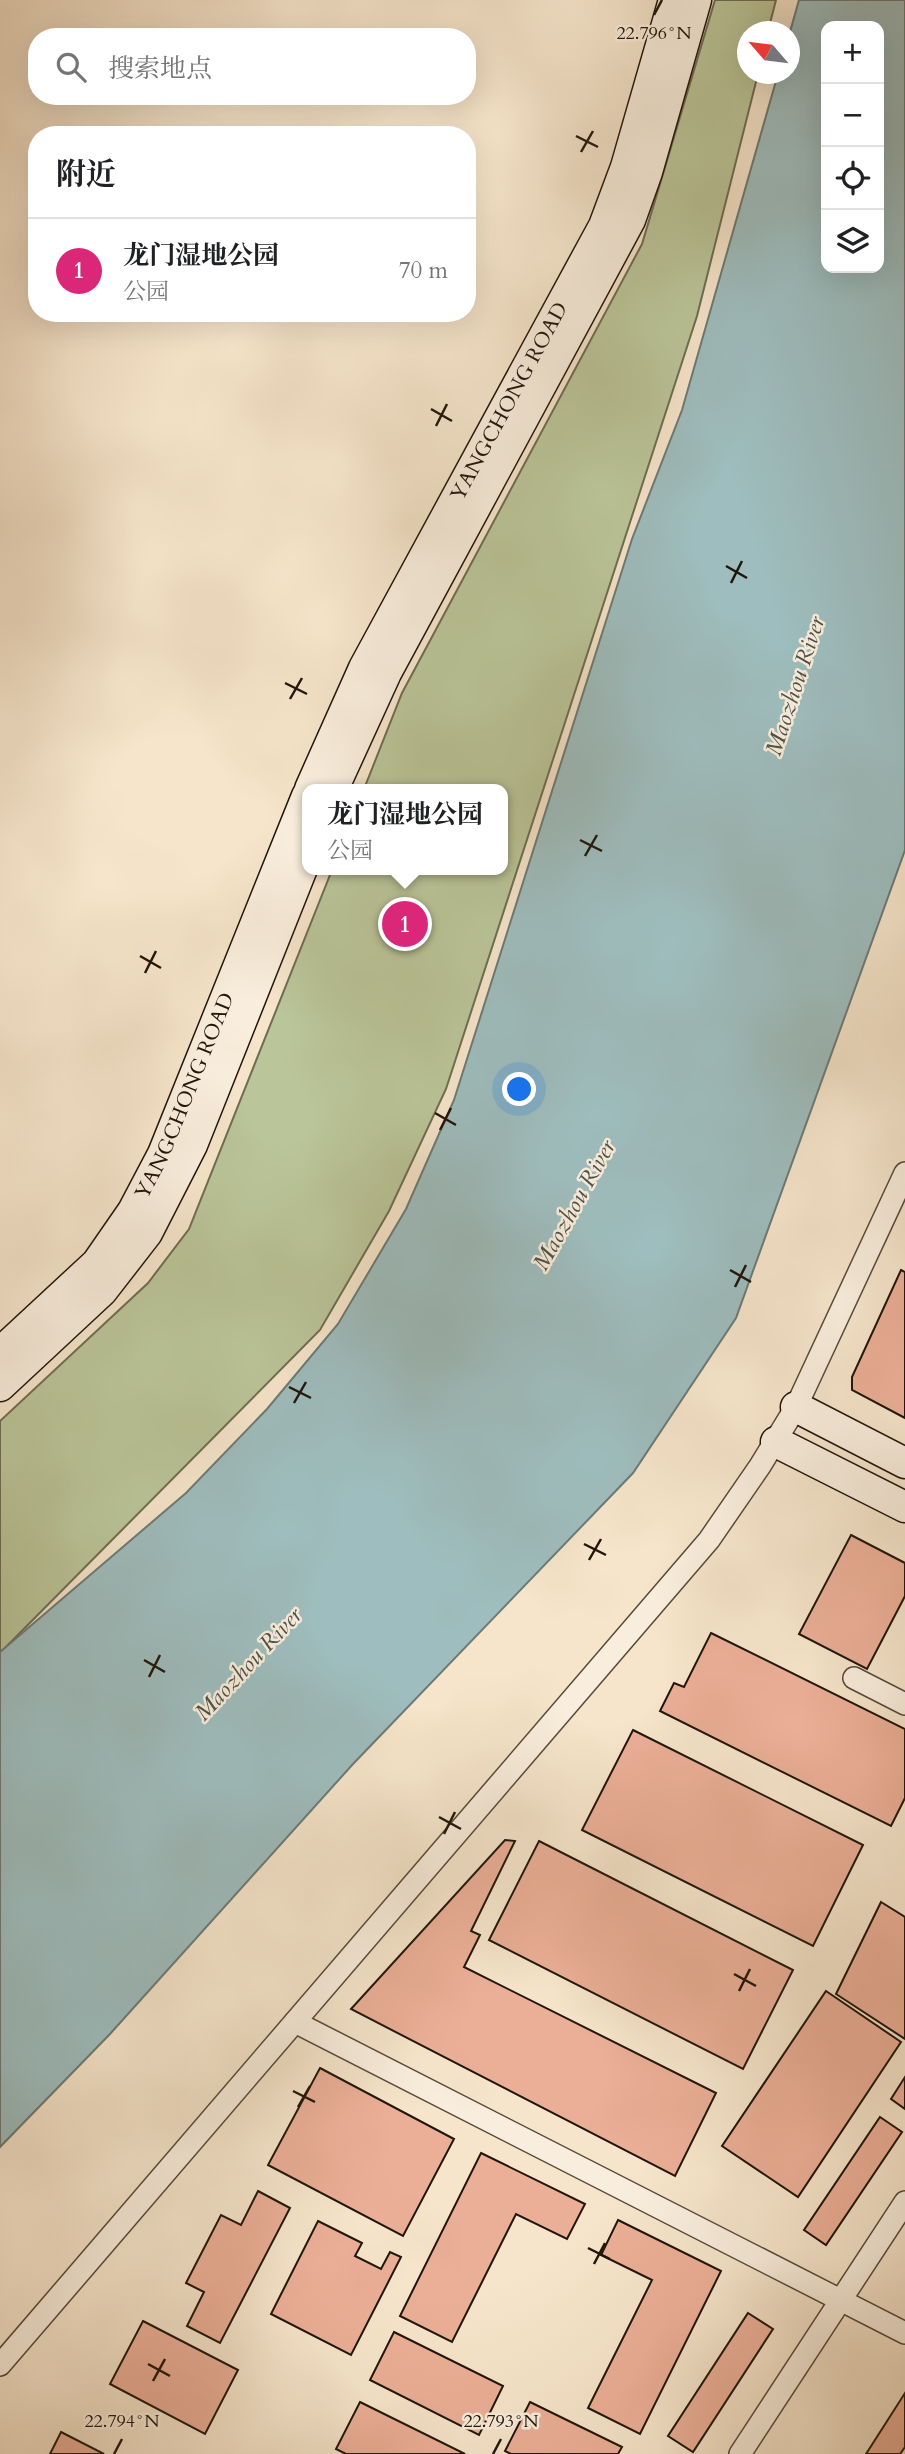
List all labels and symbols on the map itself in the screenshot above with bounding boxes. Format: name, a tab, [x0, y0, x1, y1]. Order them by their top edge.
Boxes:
text: 22.796°N	[616, 21, 692, 46]
north arrow	[737, 21, 800, 84]
street label: YANGCHONG ROAD	[443, 297, 575, 506]
water label: Maozhou River	[758, 611, 833, 760]
pin: 1	[382, 898, 428, 950]
street label: YANGCHONG ROAD	[127, 988, 241, 1204]
your location	[502, 1072, 536, 1106]
water label: Maozhou River	[525, 1133, 623, 1276]
water label: Maozhou River	[187, 1599, 310, 1727]
text: 22.794°N	[84, 2409, 160, 2434]
text: 22.793°N	[463, 2409, 539, 2434]

